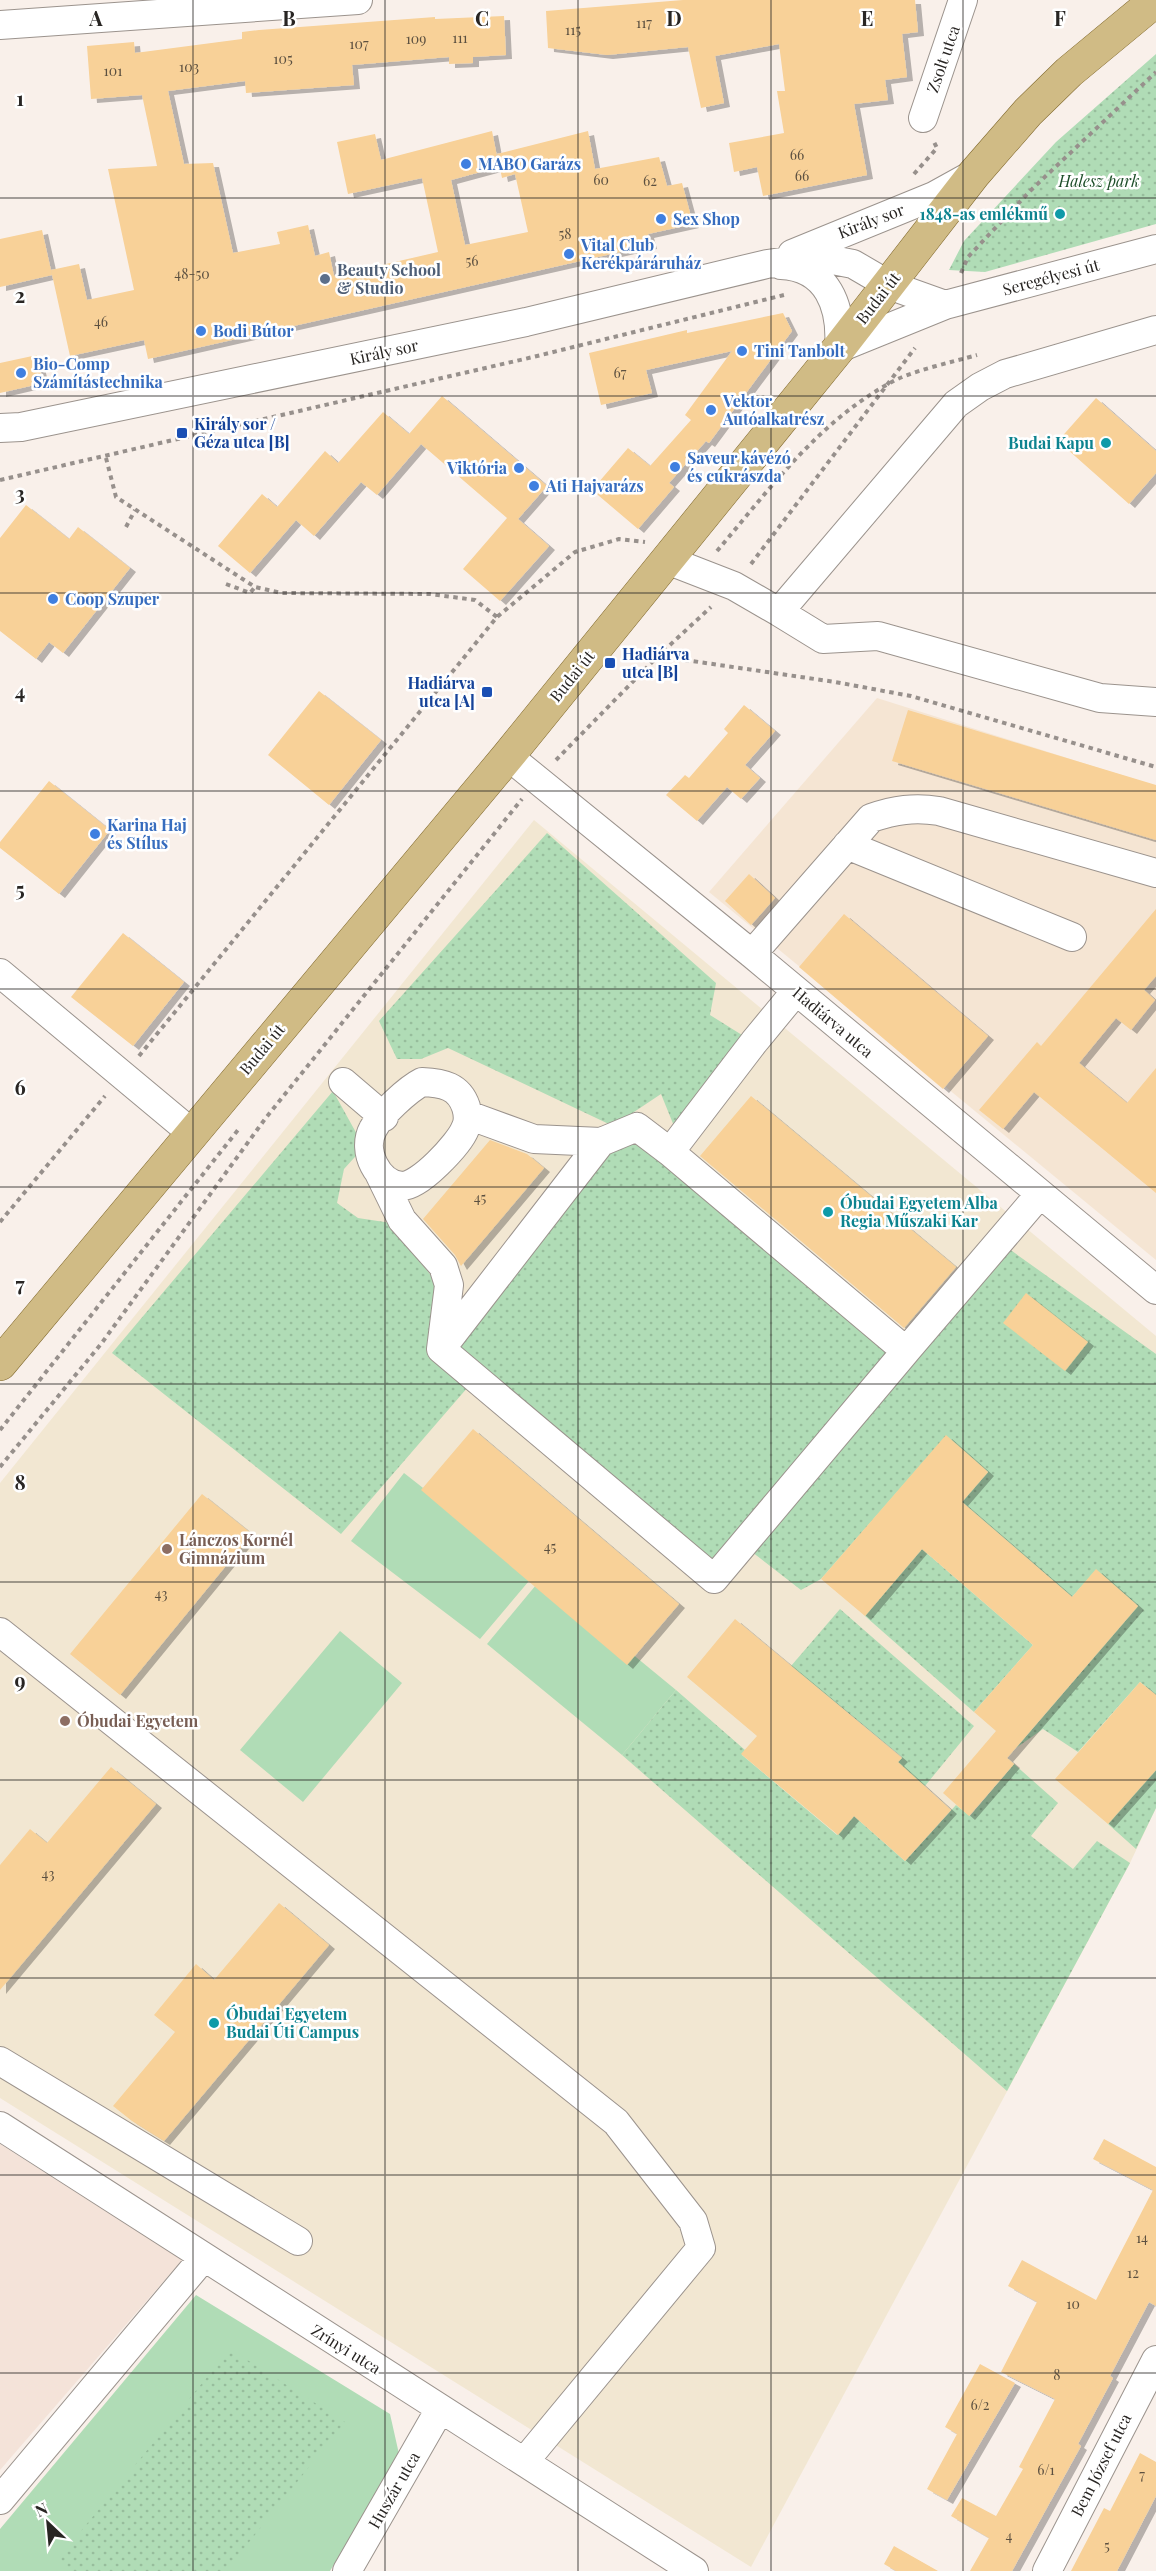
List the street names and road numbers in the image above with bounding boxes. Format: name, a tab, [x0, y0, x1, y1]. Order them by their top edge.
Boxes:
street label: Zsolt utca	[921, 22, 964, 95]
street label: Király sor	[835, 198, 907, 243]
street label: Seregélyesi út	[1000, 253, 1102, 300]
street label: Budai út	[851, 267, 905, 328]
street label: Király sor	[348, 334, 420, 369]
street label: Budai út	[545, 645, 599, 706]
street label: Hadiárva utca	[789, 982, 878, 1062]
street label: Budai út	[234, 1019, 289, 1078]
street label: Zrínyi utca	[308, 2319, 385, 2378]
street label: Bem József utca	[1066, 2410, 1136, 2520]
street label: Huszár utca	[363, 2447, 424, 2532]

